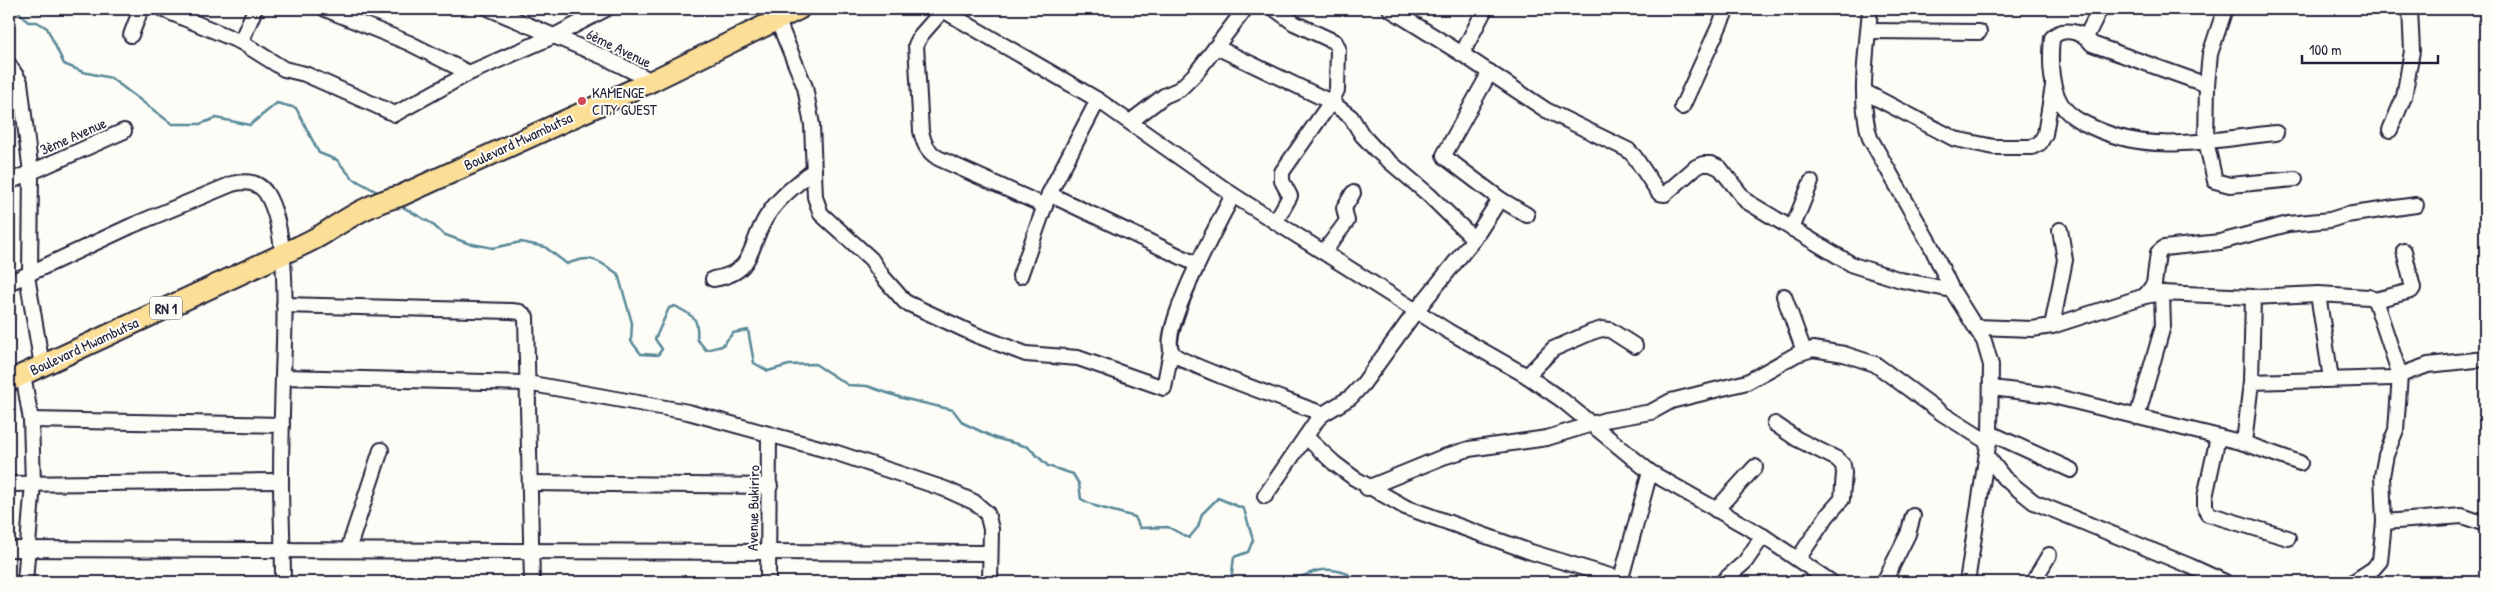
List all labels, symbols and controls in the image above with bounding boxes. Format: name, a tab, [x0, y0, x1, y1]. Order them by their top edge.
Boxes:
street label: 6ème Avenue	[583, 23, 655, 73]
scale bar	[2302, 32, 2438, 64]
text: 100 m	[2309, 39, 2342, 60]
place label: KAMENGE CITY GUEST	[592, 82, 658, 120]
marker: KAMENGE CITY GUEST	[576, 95, 588, 107]
street label: Boulevard Mwambutsa	[460, 107, 576, 175]
street label: 3ème Avenue	[37, 112, 109, 160]
road number: RN 1	[150, 296, 182, 320]
street label: Boulevard Mwambutsa	[26, 312, 142, 380]
street label: Avenue Bukiriro	[742, 465, 764, 551]

